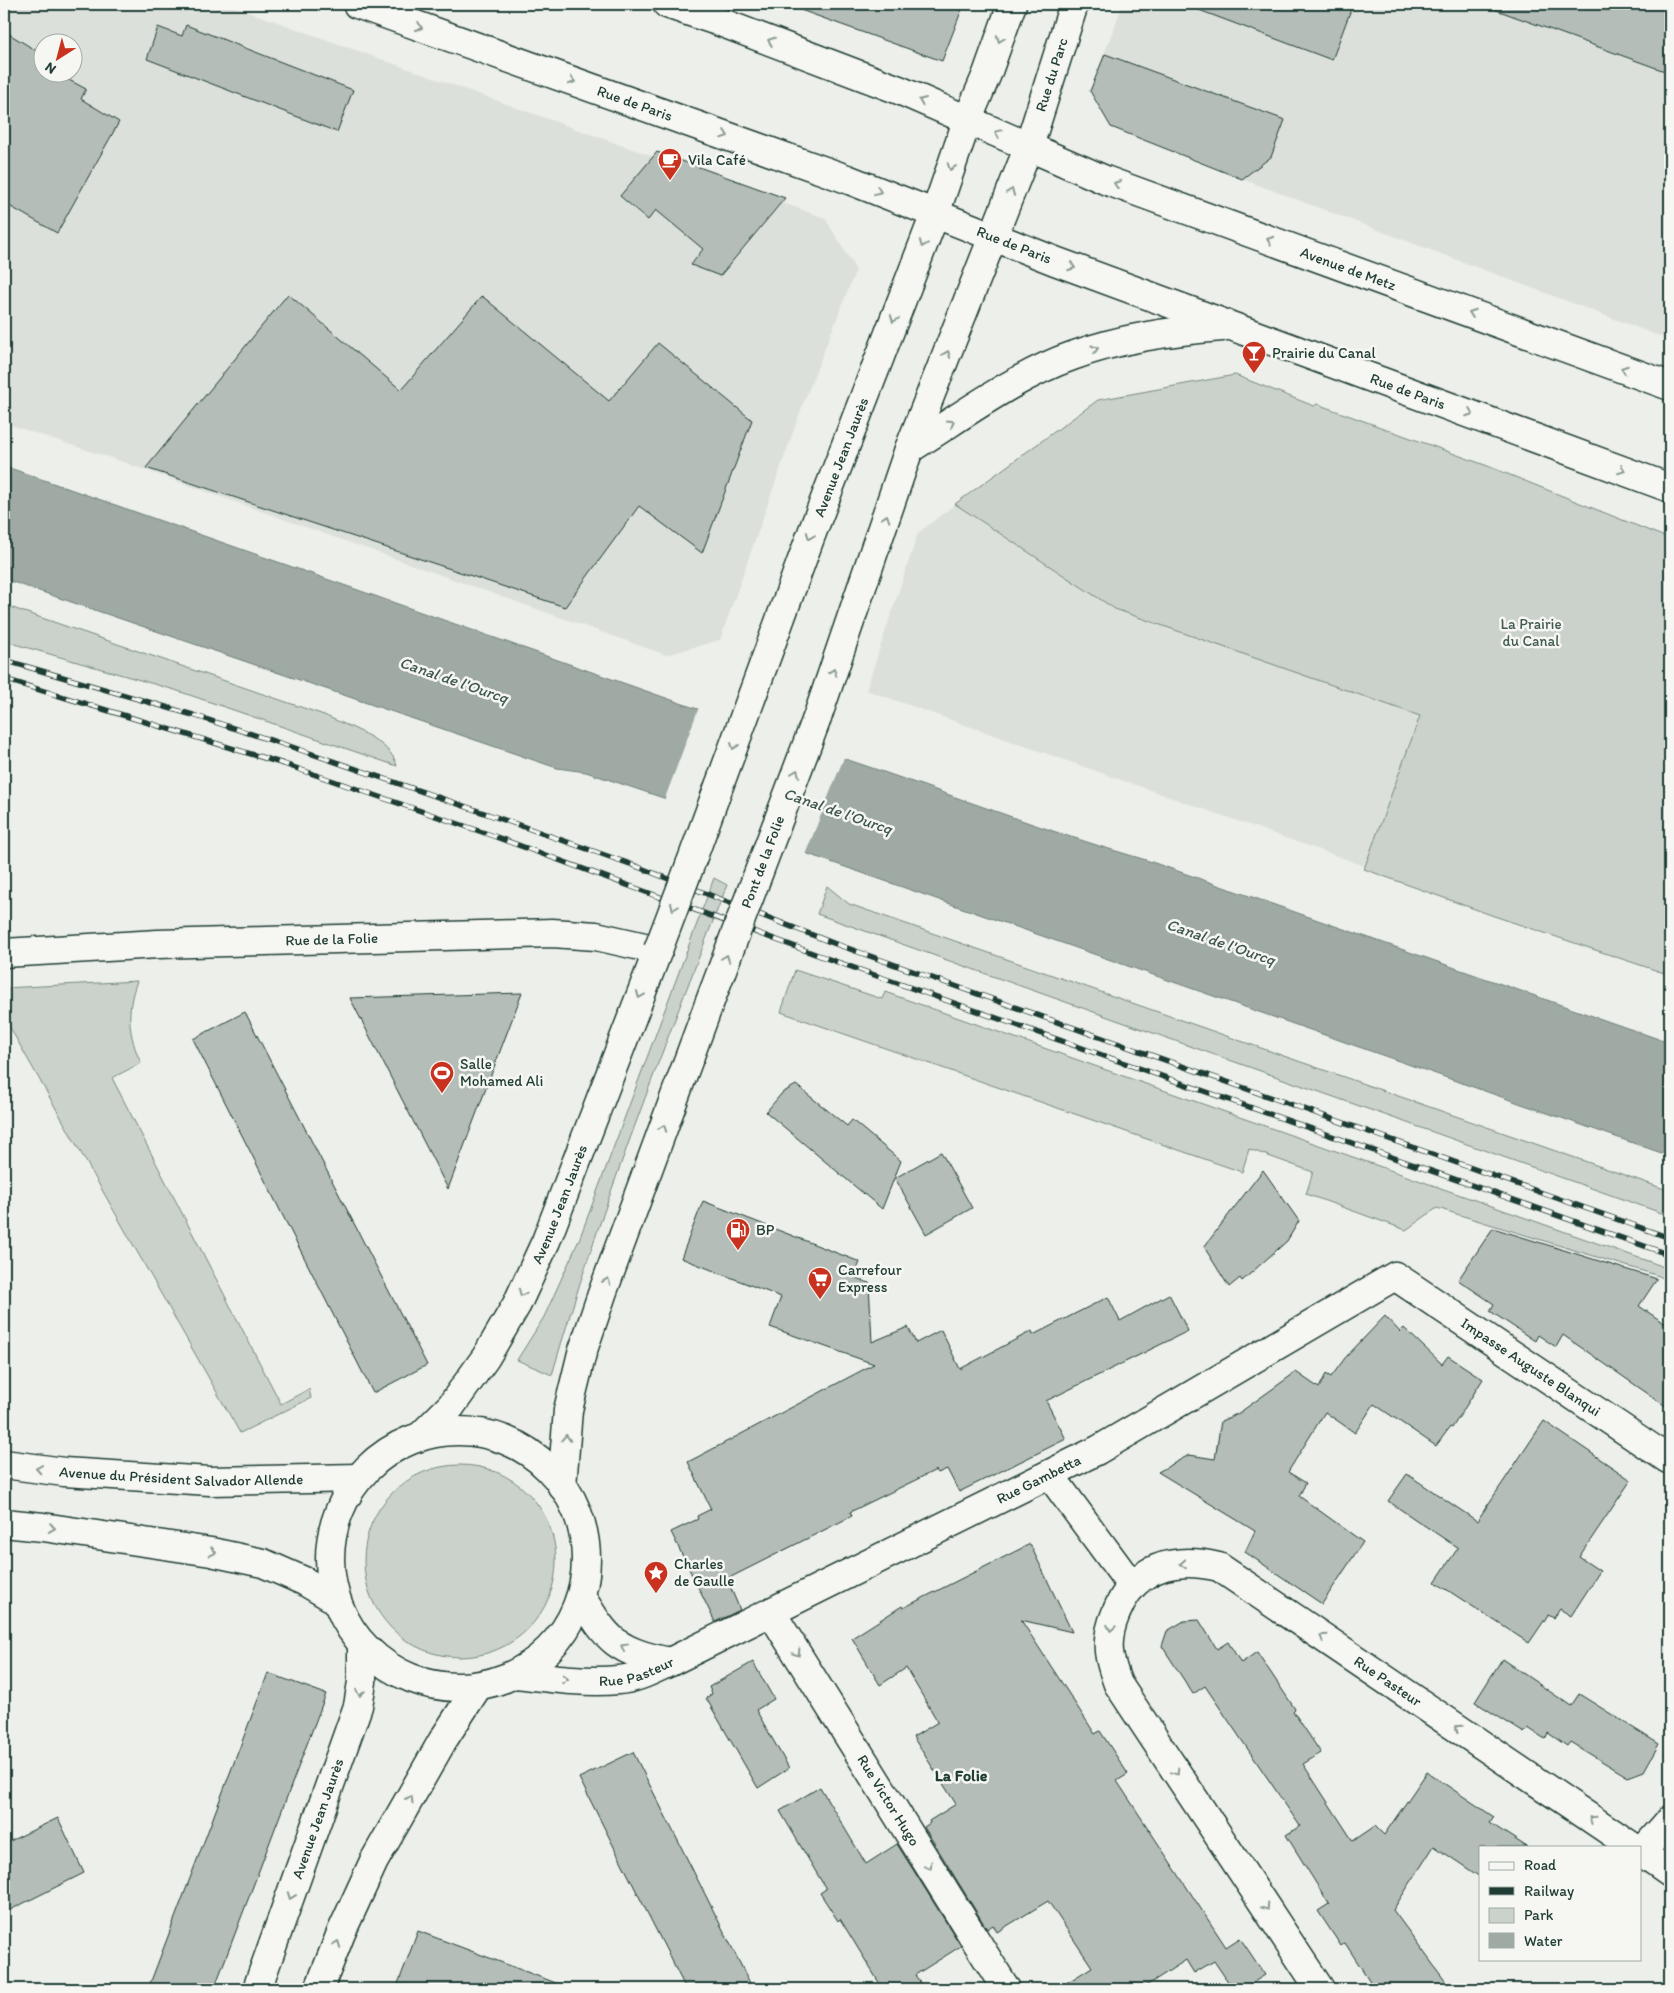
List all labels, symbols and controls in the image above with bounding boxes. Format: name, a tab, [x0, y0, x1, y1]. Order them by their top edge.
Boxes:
one-way arrow	[414, 21, 422, 31]
north arrow	[32, 32, 82, 82]
one-way arrow	[996, 34, 1006, 43]
street label: Rue du Parc	[1031, 35, 1072, 114]
one-way arrow	[767, 37, 776, 48]
text: N	[42, 58, 59, 78]
one-way arrow	[567, 75, 576, 85]
street label: Rue de Paris	[595, 81, 675, 125]
one-way arrow	[919, 97, 928, 107]
one-way arrow	[720, 129, 729, 139]
one-way arrow	[994, 129, 1003, 140]
cafe icon: Vila Café	[657, 147, 683, 181]
place label: Vila Café	[688, 151, 746, 169]
one-way arrow	[947, 162, 957, 170]
one-way arrow	[1113, 180, 1122, 190]
one-way arrow	[873, 185, 882, 195]
one-way arrow	[1005, 188, 1015, 197]
street label: Rue de Paris	[974, 222, 1054, 268]
one-way arrow	[1266, 236, 1274, 246]
one-way arrow	[919, 239, 929, 248]
street label: Avenue de Metz	[1298, 243, 1399, 294]
one-way arrow	[1067, 261, 1076, 272]
one-way arrow	[1468, 309, 1476, 319]
one-way arrow	[890, 314, 901, 323]
bar icon: Prairie du Canal	[1241, 340, 1267, 374]
one-way arrow	[1090, 344, 1098, 354]
place label: Prairie du Canal	[1272, 344, 1377, 362]
one-way arrow	[941, 351, 951, 359]
one-way arrow	[1621, 365, 1629, 375]
street label: Rue de Paris	[1368, 369, 1448, 413]
street label: Avenue Jean Jaurès	[810, 395, 872, 519]
one-way arrow	[1465, 407, 1474, 417]
one-way arrow	[946, 420, 955, 430]
one-way arrow	[1618, 464, 1626, 474]
one-way arrow	[880, 514, 890, 523]
one-way arrow	[806, 531, 816, 540]
park label: La Prairie du Canal	[1500, 615, 1562, 650]
water label: Canal de l'Ourcq	[397, 653, 512, 708]
one-way arrow	[827, 668, 837, 677]
one-way arrow	[730, 741, 740, 750]
one-way arrow	[790, 769, 800, 778]
water label: Canal de l'Ourcq	[781, 784, 896, 839]
street label: Pont de la Folie	[737, 813, 788, 911]
one-way arrow	[670, 903, 680, 911]
water label: Canal de l'Ourcq	[1164, 915, 1279, 970]
street label: Rue de la Folie	[285, 929, 378, 949]
one-way arrow	[720, 954, 730, 963]
one-way arrow	[636, 990, 646, 999]
place label: Salle Mohamed Ali	[460, 1055, 543, 1090]
sports icon: Salle Mohamed Ali	[429, 1060, 455, 1094]
one-way arrow	[657, 1125, 667, 1133]
street label: Avenue Jean Jaurès	[528, 1142, 591, 1267]
fuel station icon: BP	[725, 1217, 751, 1251]
place label: BP	[756, 1221, 775, 1239]
place label: Carrefour Express	[838, 1261, 902, 1296]
supermarket icon: Carrefour Express	[807, 1266, 833, 1300]
one-way arrow	[601, 1277, 611, 1286]
one-way arrow	[518, 1288, 529, 1297]
street label: Impasse Auguste Blanqui	[1457, 1314, 1604, 1420]
one-way arrow	[560, 1433, 571, 1441]
street label: Rue Gambetta	[993, 1451, 1084, 1508]
street label: Avenue du Président Salvador Allende	[58, 1462, 304, 1490]
one-way arrow	[35, 1464, 43, 1474]
one-way arrow	[49, 1522, 57, 1533]
one-way arrow	[208, 1547, 217, 1557]
place label: Charles de Gaulle	[674, 1555, 734, 1590]
one-way arrow	[1178, 1558, 1186, 1569]
place icon: Charles de Gaulle	[643, 1560, 669, 1594]
one-way arrow	[1107, 1624, 1117, 1633]
one-way arrow	[1319, 1634, 1329, 1643]
one-way arrow	[620, 1644, 629, 1654]
one-way arrow	[791, 1648, 800, 1657]
street label: Rue Pasteur	[599, 1652, 677, 1690]
street label: Rue Pasteur	[1351, 1652, 1425, 1710]
one-way arrow	[561, 1673, 569, 1684]
one-way arrow	[356, 1689, 366, 1698]
one-way arrow	[1454, 1725, 1463, 1734]
street label: Rue Victor Hugo	[853, 1751, 924, 1849]
street label: Avenue Jean Jaurès	[288, 1756, 348, 1881]
district label: La Folie	[935, 1766, 988, 1785]
one-way arrow	[1170, 1766, 1179, 1776]
one-way arrow	[404, 1795, 414, 1804]
one-way arrow	[1588, 1816, 1597, 1826]
legend	[1479, 1846, 1642, 1960]
text: Road	[1524, 1856, 1557, 1874]
one-way arrow	[923, 1860, 932, 1869]
text: Railway	[1524, 1882, 1574, 1900]
one-way arrow	[287, 1892, 297, 1900]
one-way arrow	[1260, 1902, 1269, 1911]
text: Park	[1524, 1906, 1554, 1924]
text: Water	[1524, 1932, 1563, 1950]
one-way arrow	[331, 1940, 341, 1949]

